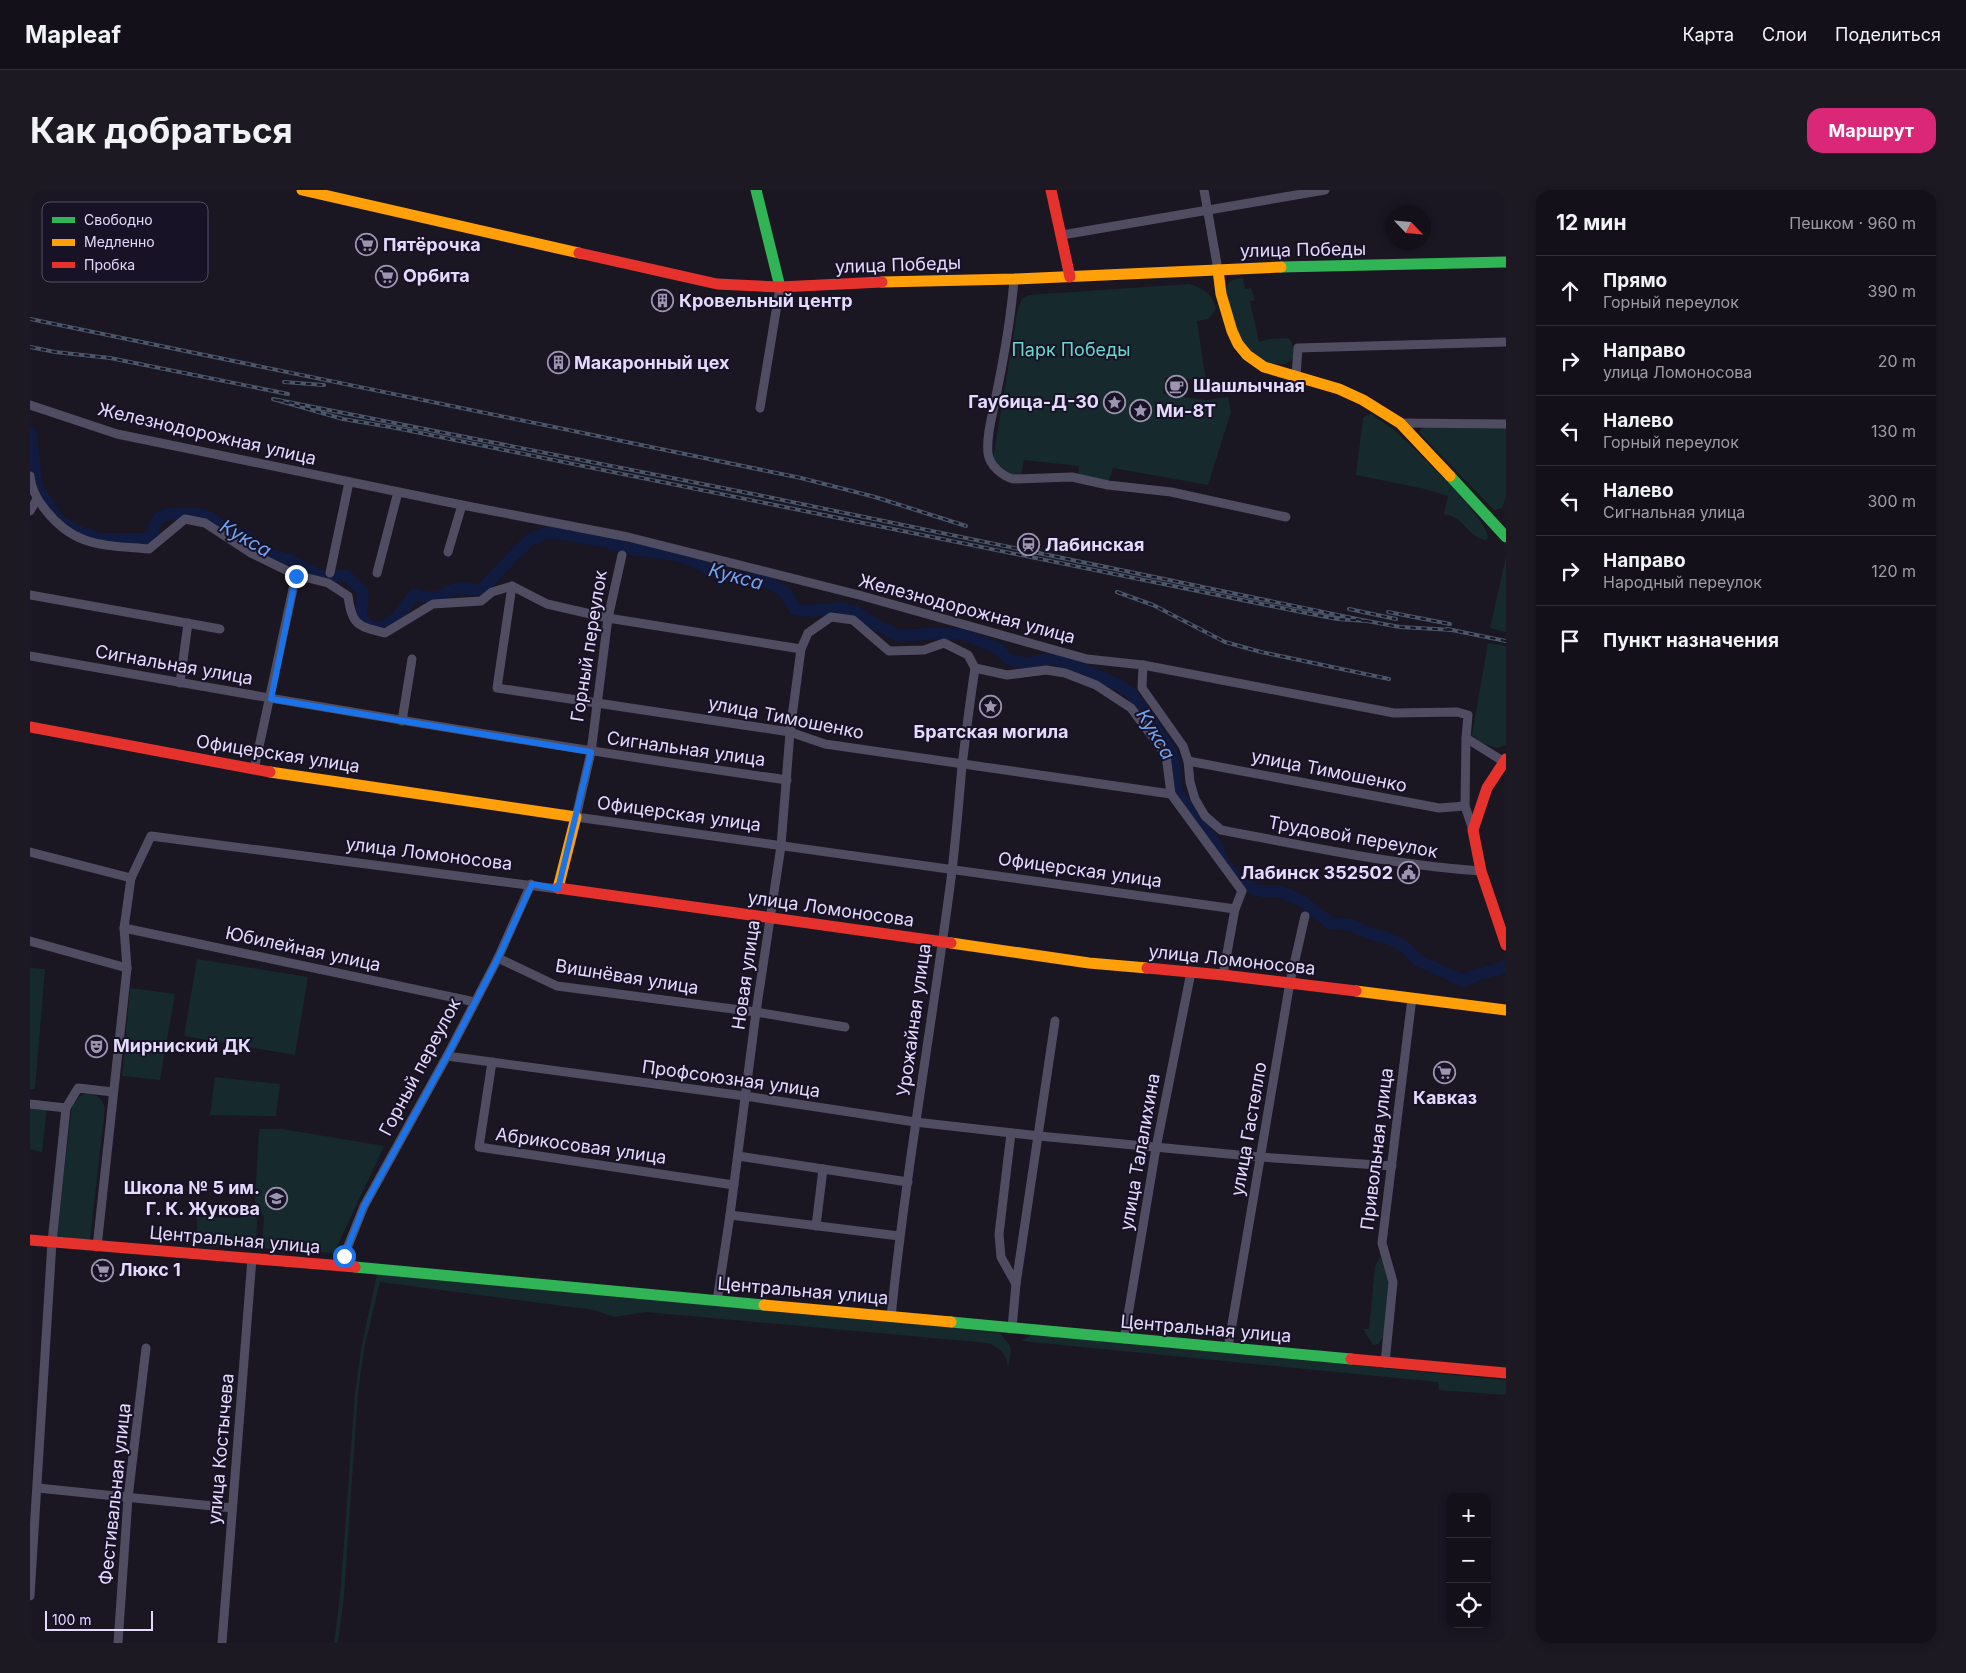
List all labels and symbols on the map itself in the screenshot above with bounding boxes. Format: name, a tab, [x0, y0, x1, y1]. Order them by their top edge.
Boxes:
legend	[42, 202, 208, 282]
north arrow	[1386, 205, 1431, 250]
text: Свободно	[84, 211, 153, 228]
text: Медленно	[84, 233, 155, 250]
supermarket icon: Пятёрочка	[355, 233, 379, 257]
place label: Пятёрочка	[383, 234, 481, 255]
street label: улица Победы	[1240, 238, 1366, 261]
street label: улица Победы	[835, 252, 961, 277]
text: Пробка	[84, 256, 135, 273]
supermarket icon: Орбита	[375, 264, 399, 288]
place label: Орбита	[403, 265, 470, 286]
building icon: Кровельный центр	[651, 289, 675, 313]
place label: Кровельный центр	[679, 290, 853, 311]
park label: Парк Победы	[1011, 339, 1131, 360]
building icon: Макаронный цех	[546, 351, 570, 375]
place label: Макаронный цех	[574, 352, 730, 373]
cafe icon: Шашлычная	[1165, 374, 1189, 398]
place label: Шашлычная	[1193, 375, 1305, 396]
place icon: Гаубица-Д-30	[1103, 390, 1127, 414]
place label: Гаубица-Д-30	[968, 391, 1099, 412]
street label: Железнодорожная улица	[96, 398, 318, 469]
place icon: Ми-8Т	[1128, 399, 1152, 423]
place label: Ми-8Т	[1156, 400, 1216, 421]
water label: Кукса	[216, 515, 276, 562]
station icon: Лабинская	[1017, 533, 1041, 557]
place label: Лабинская	[1045, 534, 1144, 555]
water label: Кукса	[706, 558, 766, 595]
route end	[285, 565, 308, 588]
street label: Горный переулок	[566, 569, 611, 723]
street label: Железнодорожная улица	[856, 569, 1078, 648]
street label: Сигнальная улица	[93, 640, 255, 689]
street label: улица Тимошенко	[706, 692, 866, 743]
place icon: Братская могила	[979, 695, 1003, 719]
water label: Кукса	[1131, 705, 1180, 764]
place label: Братская могила	[913, 721, 1069, 742]
street label: Сигнальная улица	[605, 727, 767, 770]
street label: Офицерская улица	[195, 730, 361, 777]
street label: улица Тимошенко	[1249, 745, 1409, 796]
street label: Офицерская улица	[596, 792, 762, 835]
street label: Трудовой переулок	[1267, 811, 1440, 862]
street label: улица Ломоносова	[344, 833, 514, 874]
street label: Офицерская улица	[997, 848, 1163, 891]
public building icon: Лабинск 352502	[1397, 861, 1421, 885]
place label: Лабинск 352502	[1241, 862, 1393, 883]
street label: улица Ломоносова	[746, 886, 916, 931]
street label: Новая улица	[727, 919, 764, 1031]
street label: Юбилейная улица	[224, 922, 383, 975]
street label: улица Ломоносова	[1147, 940, 1317, 979]
street label: Урожайная улица	[892, 942, 935, 1098]
street label: Вишнёвая улица	[554, 955, 700, 998]
street label: Горный переулок	[374, 994, 465, 1139]
theatre icon: Мирниский ДК	[85, 1034, 109, 1058]
place label: Мирниский ДК	[113, 1035, 251, 1056]
street label: Профсоюзная улица	[641, 1056, 822, 1101]
street label: улица Гастелло	[1226, 1060, 1271, 1198]
supermarket icon: Кавказ	[1433, 1061, 1457, 1085]
street label: Привольная улица	[1356, 1067, 1397, 1231]
street label: улица Талалихина	[1115, 1072, 1164, 1232]
place label: Кавказ	[1413, 1087, 1477, 1108]
street label: Абрикосовая улица	[494, 1123, 668, 1168]
place label: Школа № 5 им. Г. К. Жукова	[124, 1177, 260, 1219]
school or university icon: Школа № 5 им. Г. К. Жукова	[264, 1186, 288, 1210]
street label: Центральная улица	[149, 1222, 321, 1257]
route start	[333, 1245, 356, 1268]
supermarket icon: Люкс 1	[91, 1258, 115, 1282]
place label: Люкс 1	[119, 1259, 181, 1280]
street label: Центральная улица	[717, 1273, 889, 1308]
street label: Центральная улица	[1120, 1311, 1292, 1346]
street label: улица Костычева	[203, 1372, 238, 1525]
street label: Фестивальная улица	[95, 1402, 134, 1586]
scale bar	[45, 1608, 152, 1631]

